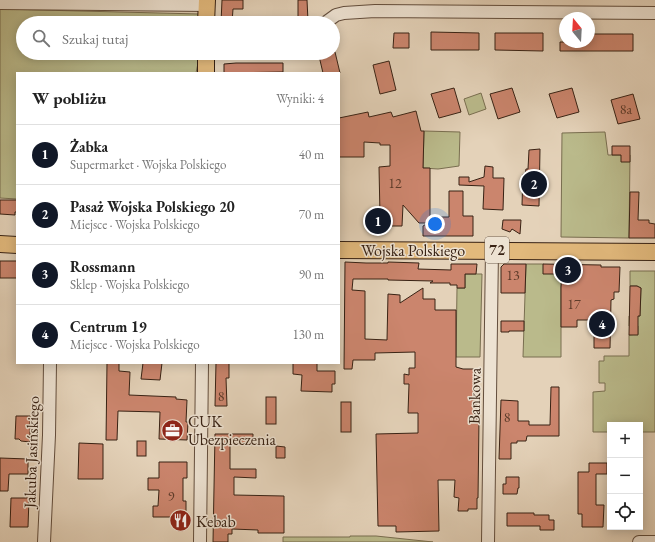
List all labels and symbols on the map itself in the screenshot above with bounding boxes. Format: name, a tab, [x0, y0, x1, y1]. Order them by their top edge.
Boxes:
north arrow	[559, 12, 595, 48]
house number: 8a	[620, 100, 633, 118]
pin: 2	[521, 169, 547, 199]
house number: 12	[388, 174, 402, 192]
pin: 1	[365, 206, 391, 236]
your location	[425, 214, 445, 234]
road number: 72	[485, 237, 509, 263]
street label: Wojska Polskiego	[361, 240, 465, 261]
pin: 3	[555, 255, 581, 285]
house number: 13	[506, 266, 520, 284]
house number: 17	[567, 295, 581, 313]
pin: 4	[589, 309, 615, 339]
street label: Bankowa	[464, 367, 486, 424]
house number: 8	[218, 387, 225, 405]
street label: Jakuba Jasińskiego	[19, 395, 44, 511]
house number: 8	[504, 408, 511, 426]
place label: CUK Ubezpieczenia	[188, 411, 276, 450]
office icon: CUK Ubezpieczenia	[160, 417, 186, 443]
house number: 9	[168, 487, 175, 505]
restaurant icon: Kebab	[168, 508, 194, 534]
place label: Kebab	[196, 511, 236, 532]

